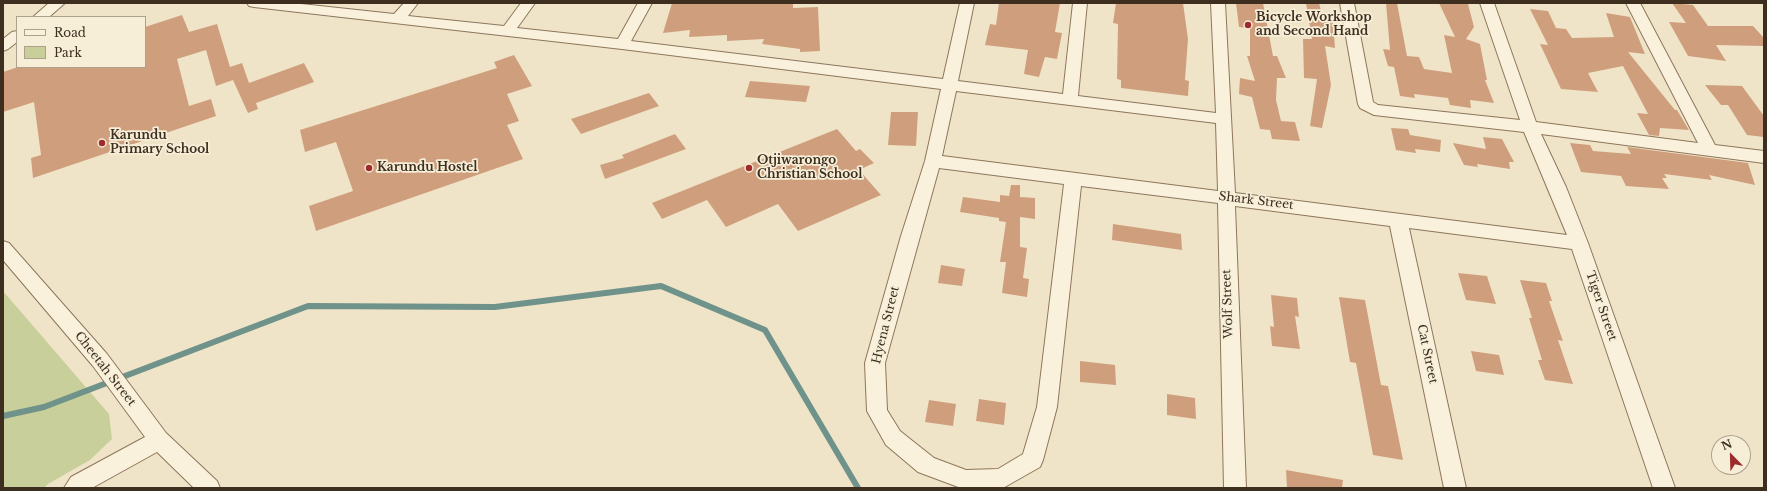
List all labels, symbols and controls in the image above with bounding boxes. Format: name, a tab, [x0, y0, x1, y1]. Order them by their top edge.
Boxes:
place label: Bicycle Workshop and Second Hand	[1256, 11, 1372, 39]
legend	[16, 16, 146, 68]
marker: Bicycle Workshop and Second Hand	[1243, 20, 1253, 30]
text: Road	[54, 25, 86, 40]
text: Park	[54, 45, 82, 60]
place label: Karundu Primary School	[110, 129, 209, 157]
marker: Karundu Primary School	[97, 138, 107, 148]
place label: Otjiwarongo Christian School	[757, 154, 862, 182]
place label: Karundu Hostel	[377, 161, 477, 175]
marker: Karundu Hostel	[364, 163, 374, 173]
marker: Otjiwarongo Christian School	[744, 163, 754, 173]
street label: Shark Street	[1218, 189, 1294, 213]
street label: Wolf Street	[1220, 269, 1236, 339]
street label: Tiger Street	[1582, 269, 1620, 343]
street label: Hyena Street	[869, 285, 903, 365]
street label: Cat Street	[1414, 323, 1440, 385]
street label: Cheetah Street	[71, 329, 139, 409]
north arrow	[1711, 435, 1751, 475]
text: N	[1719, 436, 1734, 453]

